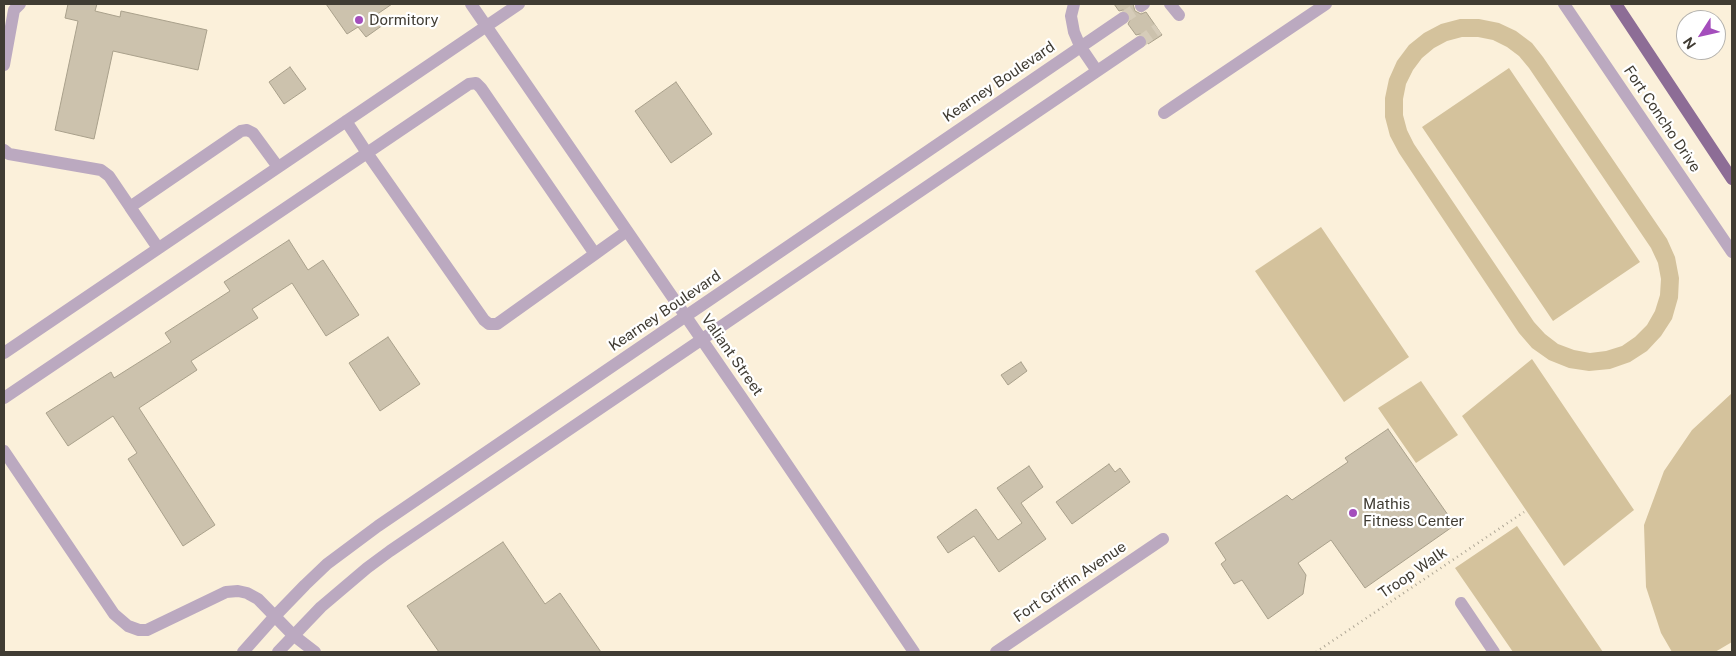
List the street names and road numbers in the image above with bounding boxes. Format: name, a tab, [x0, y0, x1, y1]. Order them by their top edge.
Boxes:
street label: Kearney Boulevard	[940, 38, 1058, 126]
street label: Fort Concho Drive	[1620, 62, 1704, 176]
street label: Kearney Boulevard	[606, 267, 724, 355]
street label: Valiant Street	[697, 311, 767, 399]
street label: Fort Griffin Avenue	[1010, 538, 1130, 626]
street label: Troop Walk	[1375, 544, 1451, 602]

